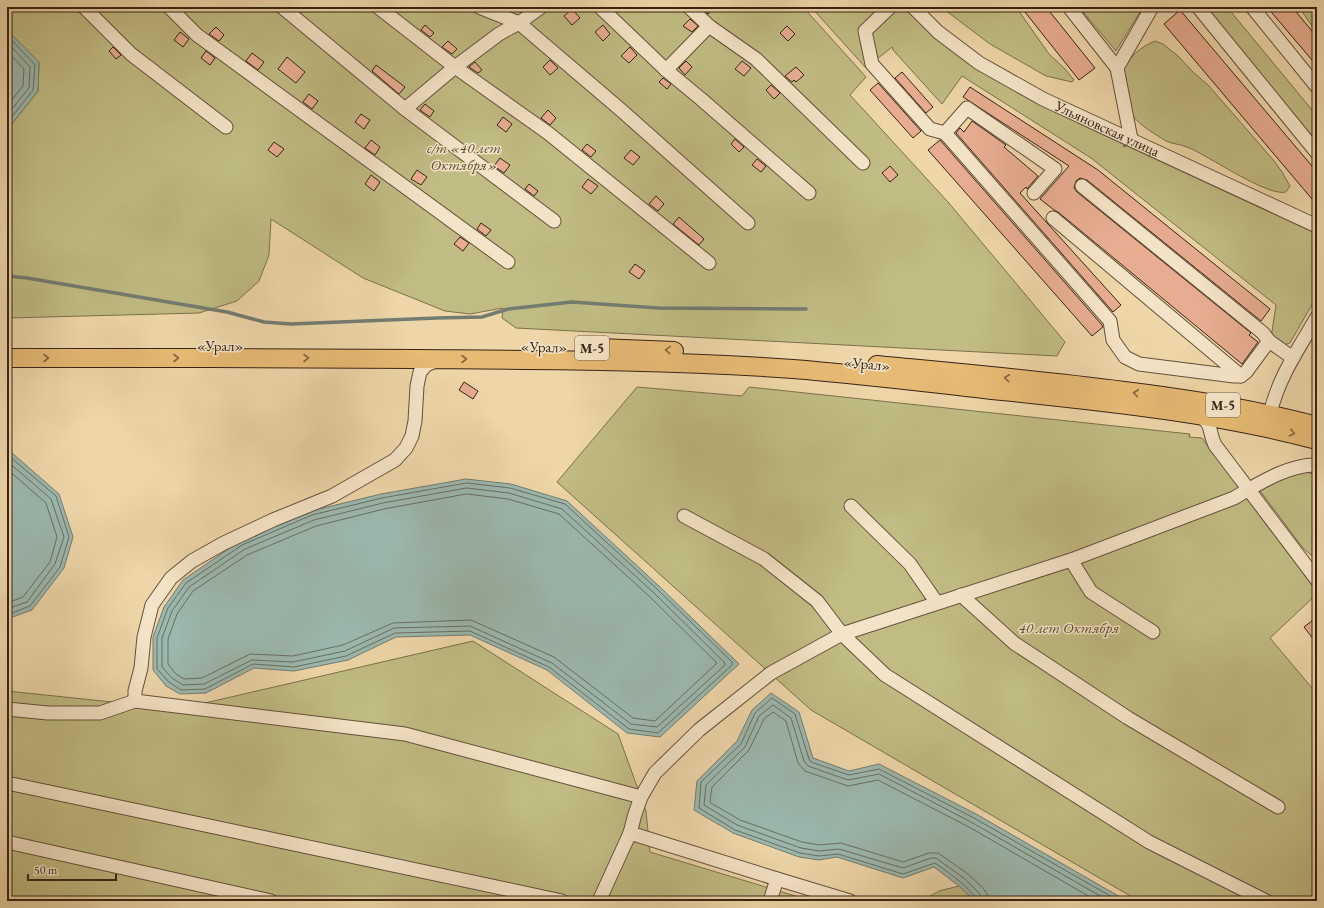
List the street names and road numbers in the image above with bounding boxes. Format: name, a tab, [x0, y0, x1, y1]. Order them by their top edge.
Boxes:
street label: Ульяновская улица	[1051, 95, 1163, 161]
street label: «Урал»	[197, 336, 243, 355]
road number: М-5	[575, 336, 609, 360]
street label: «Урал»	[520, 337, 568, 356]
street label: «Урал»	[843, 352, 891, 375]
road number: М-5	[1206, 393, 1240, 417]

